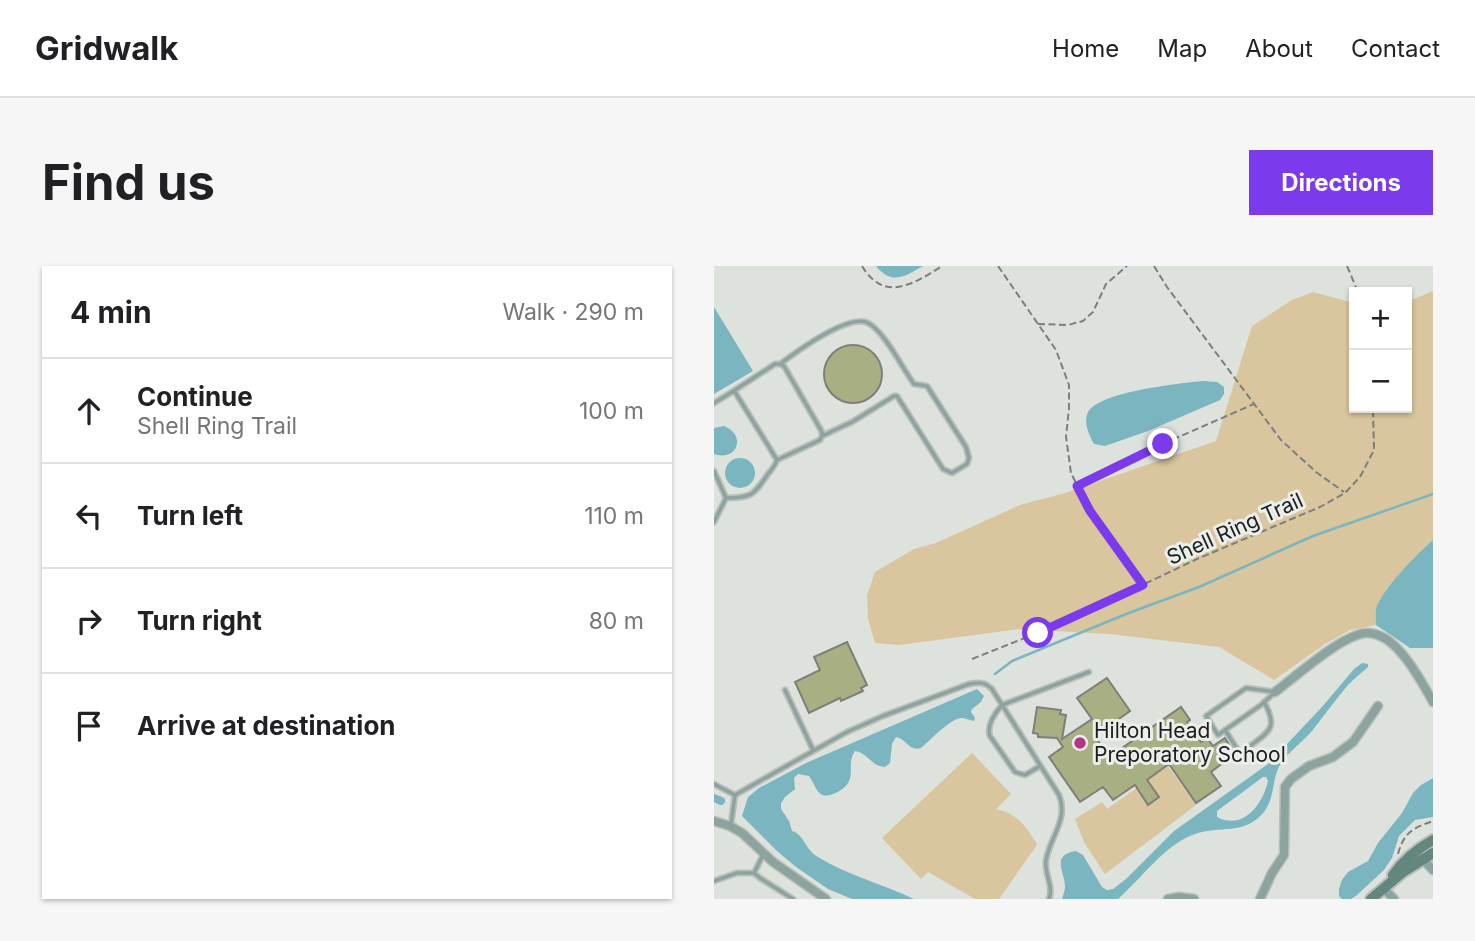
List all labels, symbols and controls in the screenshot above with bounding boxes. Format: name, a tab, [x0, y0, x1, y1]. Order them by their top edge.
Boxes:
text: Gridwalk	[35, 28, 178, 68]
text: Home	[1052, 34, 1119, 63]
text: Map	[1157, 34, 1207, 63]
text: About	[1245, 34, 1313, 63]
text: Contact	[1351, 34, 1440, 63]
button: Directions	[1249, 150, 1433, 215]
text: Find us	[42, 153, 215, 212]
map controls	[1349, 287, 1412, 413]
button: +	[1349, 287, 1412, 350]
text: 4 min	[70, 294, 152, 330]
text: Walk · 290 m	[502, 298, 644, 326]
button: −	[1349, 350, 1412, 413]
text: Continue	[137, 381, 253, 412]
icon: ahead	[70, 392, 108, 430]
text: 100 m	[579, 397, 644, 425]
text: Shell Ring Trail	[137, 412, 297, 440]
route end	[1147, 428, 1178, 459]
street label: Shell Ring Trail	[1163, 487, 1307, 570]
icon: left	[70, 497, 108, 535]
text: Turn left	[137, 500, 243, 531]
text: 110 m	[584, 502, 644, 530]
icon: right	[70, 602, 108, 640]
text: Turn right	[137, 605, 262, 636]
text: 80 m	[589, 607, 644, 635]
route start	[1022, 617, 1053, 648]
icon: arrive	[70, 707, 108, 745]
text: Arrive at destination	[137, 710, 396, 741]
place label: Hilton Head Preporatory School	[1094, 718, 1286, 767]
marker: Hilton Head Preporatory School	[1072, 735, 1088, 751]

